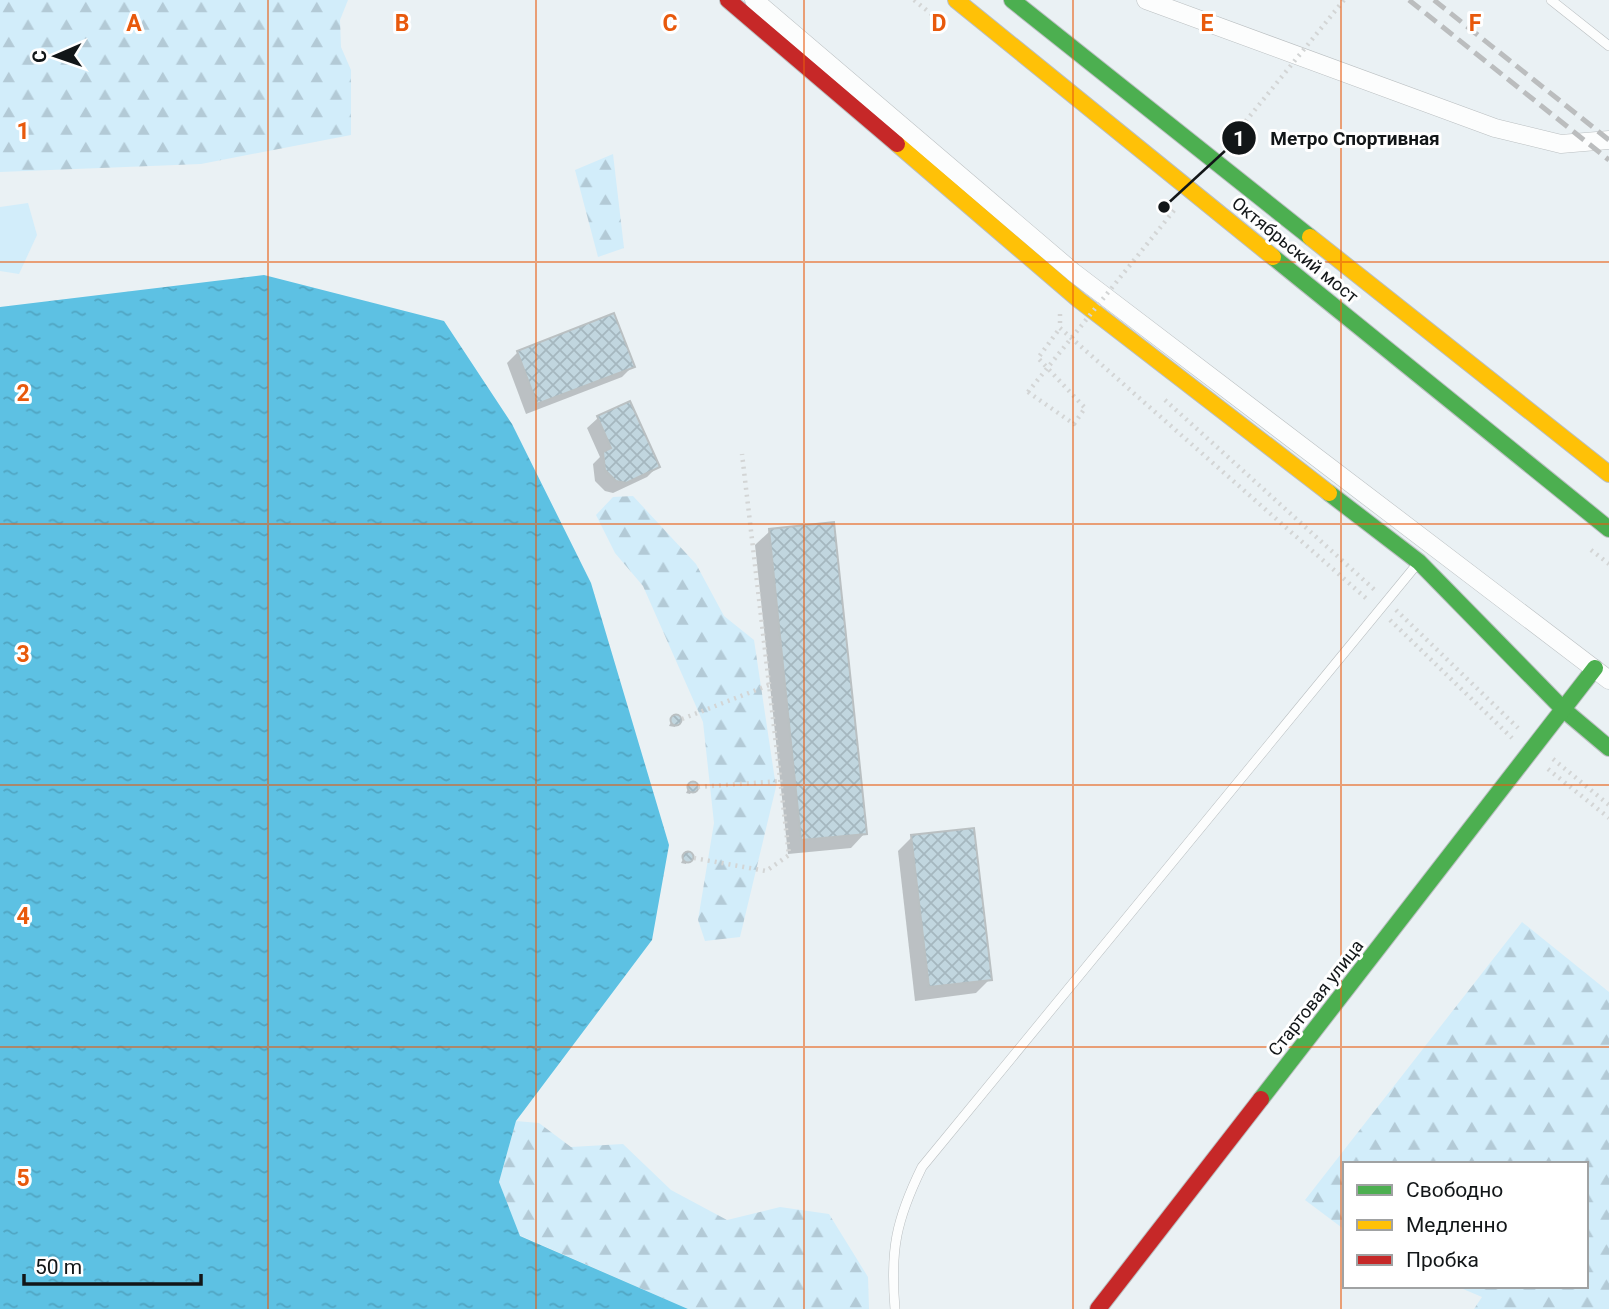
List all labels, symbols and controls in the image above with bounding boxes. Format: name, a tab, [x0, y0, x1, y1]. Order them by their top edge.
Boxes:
text: A	[126, 10, 142, 37]
text: B	[395, 10, 409, 37]
text: C	[662, 10, 678, 37]
text: D	[932, 10, 946, 37]
text: E	[1201, 10, 1214, 37]
text: F	[1469, 10, 1482, 37]
north arrow	[21, 21, 91, 91]
text: С	[28, 50, 51, 63]
text: 1	[16, 118, 30, 145]
callout: Метро Спортивная	[1222, 118, 1454, 158]
text: 1	[1233, 127, 1245, 151]
text: Метро Спортивная	[1270, 127, 1440, 150]
street label: Октябрьский мост	[1228, 192, 1363, 307]
text: 2	[16, 380, 30, 407]
text: 3	[16, 641, 30, 668]
text: 4	[16, 903, 30, 930]
street label: Стартовая улица	[1264, 935, 1368, 1060]
legend	[1343, 1162, 1588, 1288]
text: 5	[16, 1165, 30, 1192]
text: Свободно	[1406, 1178, 1503, 1202]
text: Медленно	[1406, 1213, 1508, 1237]
scale bar	[24, 1242, 201, 1286]
text: Пробка	[1406, 1248, 1479, 1272]
text: 50 m	[35, 1255, 82, 1279]

